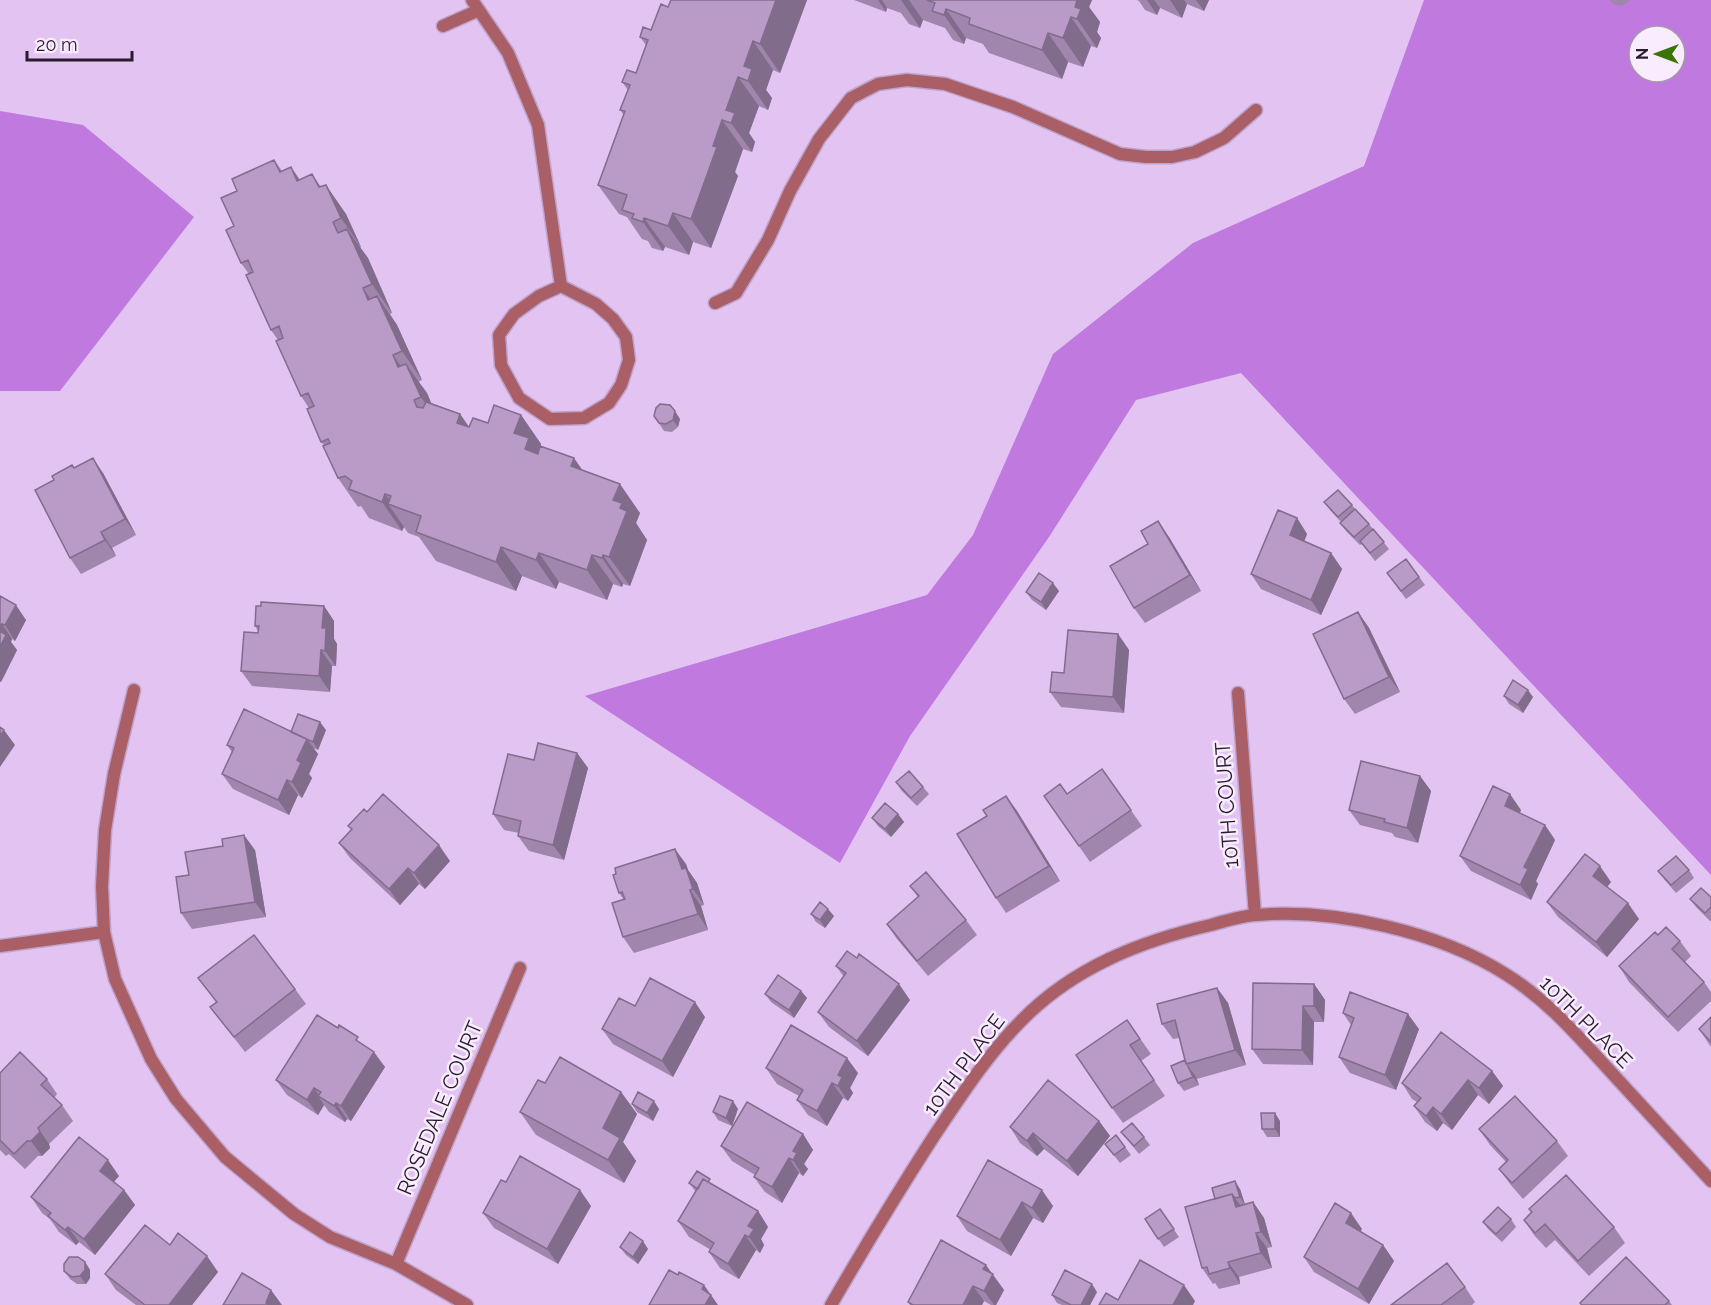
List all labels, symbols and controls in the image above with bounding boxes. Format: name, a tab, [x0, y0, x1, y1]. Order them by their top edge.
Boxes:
scale bar	[27, 24, 132, 62]
north arrow	[1627, 24, 1687, 84]
text: 20 m	[36, 34, 78, 55]
text: N	[1633, 48, 1652, 60]
street label: 10TH COURT	[1210, 741, 1243, 869]
street label: 10TH PLACE	[1535, 970, 1638, 1073]
street label: 10TH PLACE	[917, 1009, 1010, 1120]
street label: ROSEDALE COURT	[392, 1017, 488, 1198]

